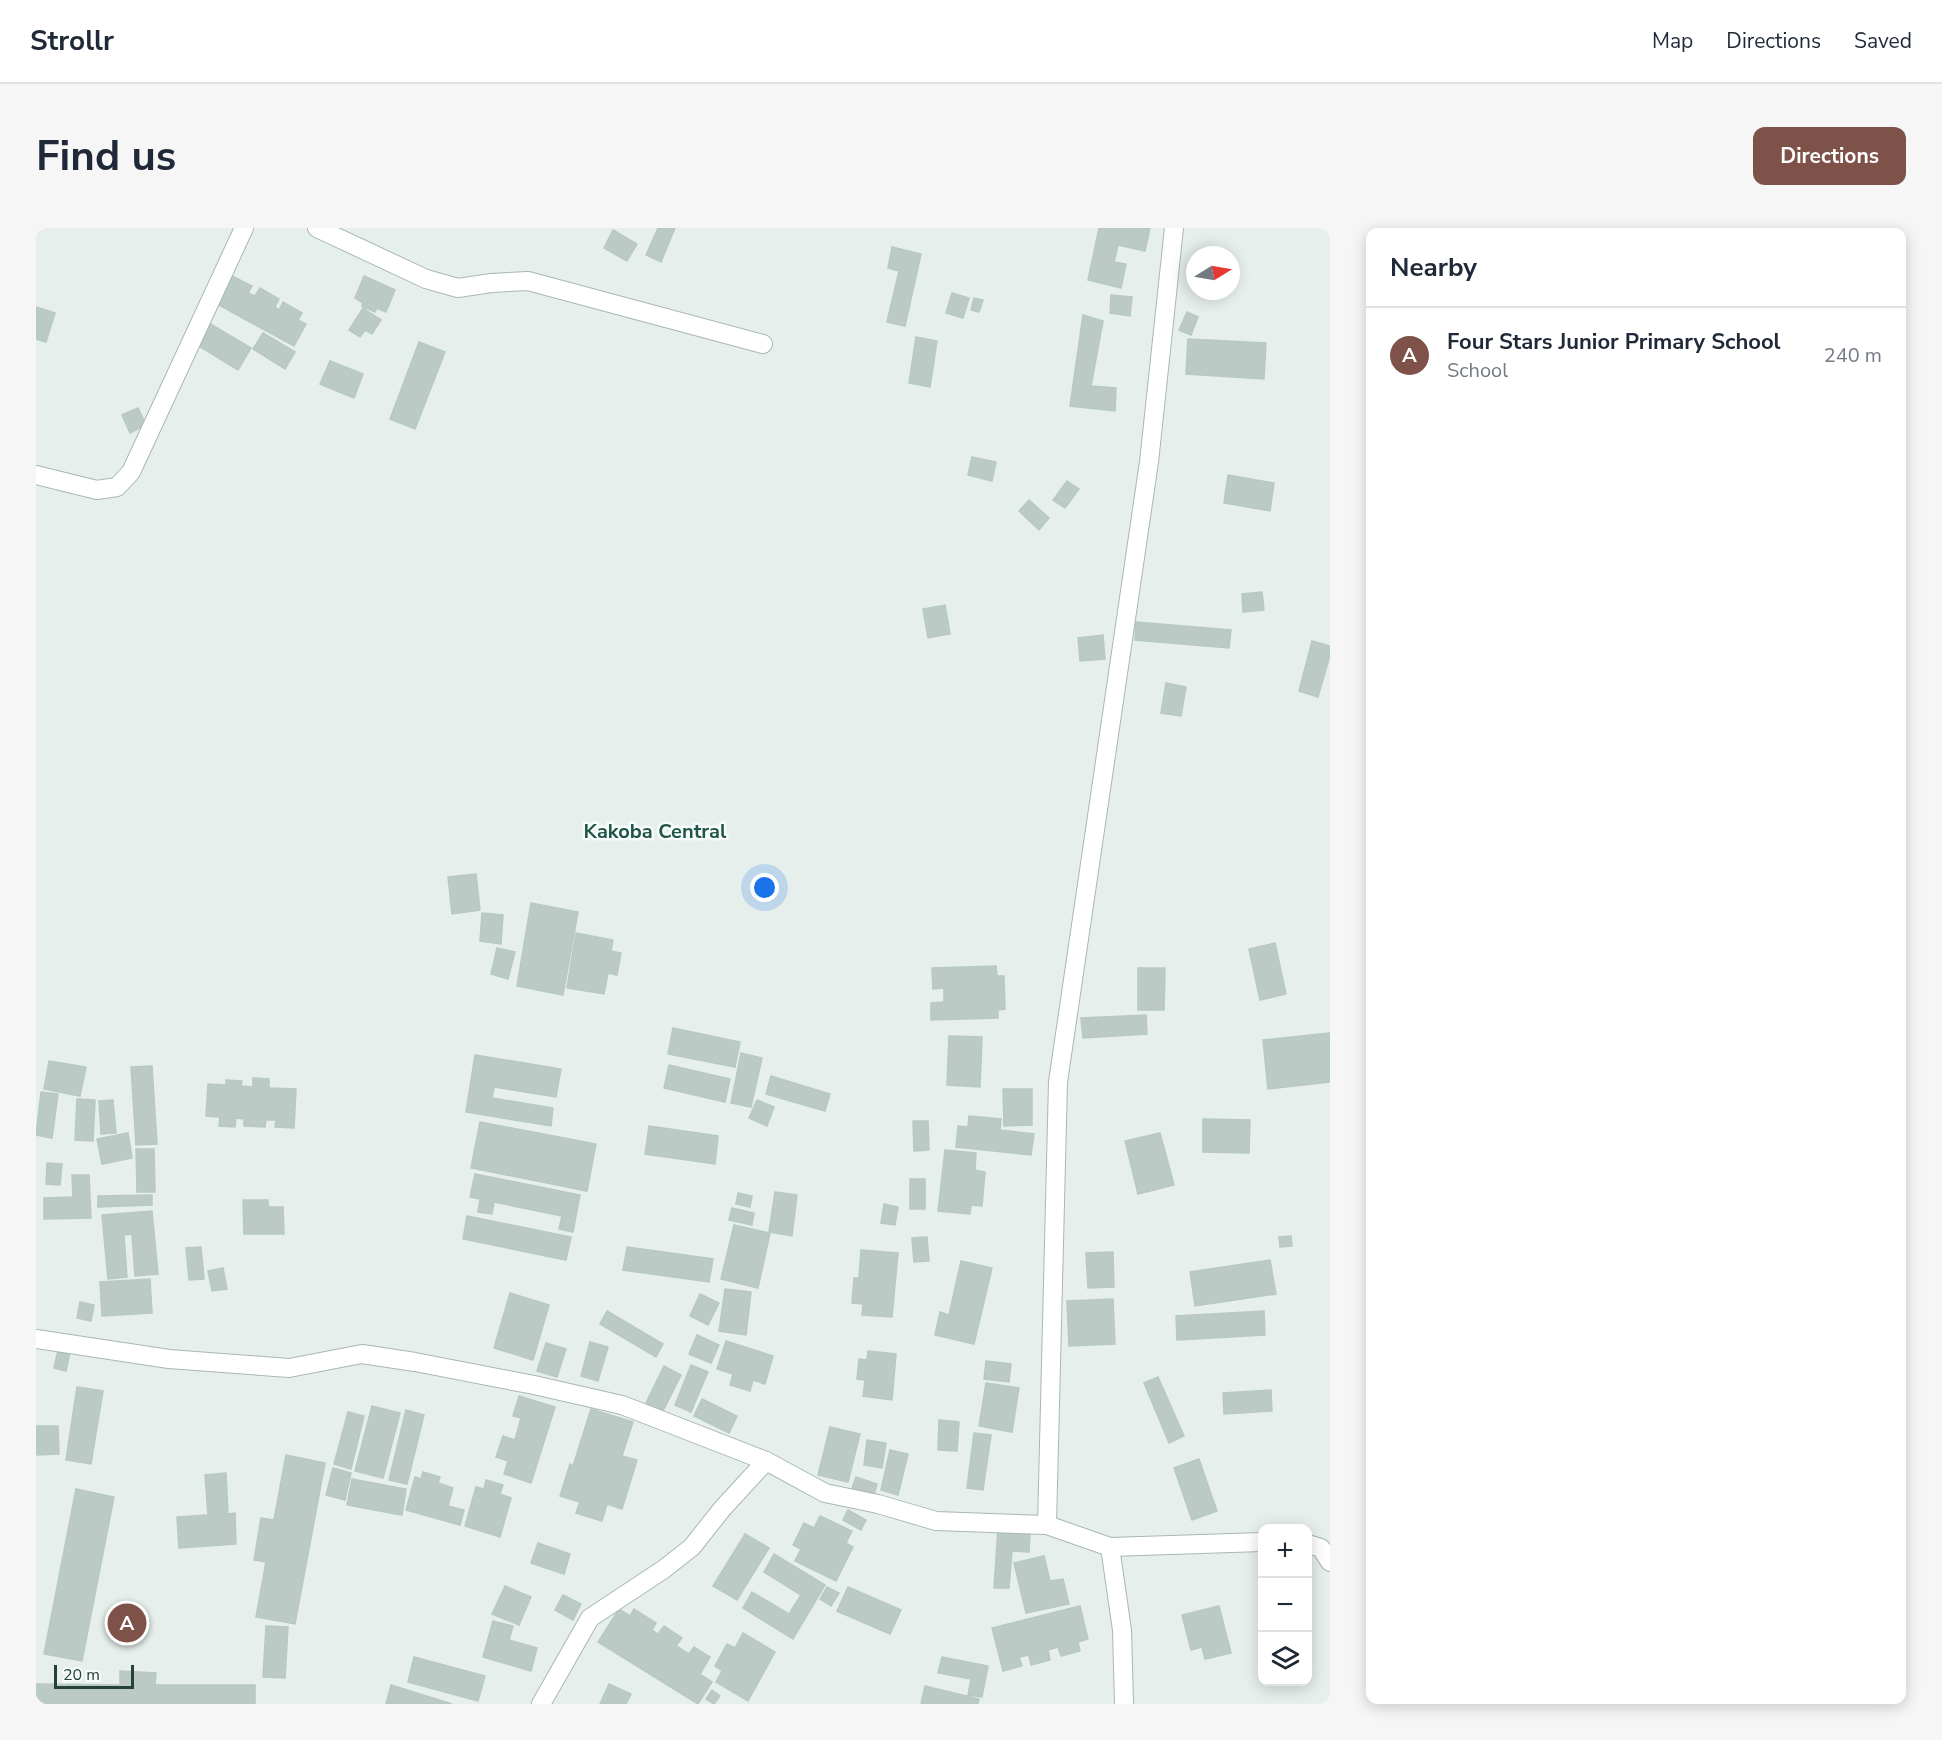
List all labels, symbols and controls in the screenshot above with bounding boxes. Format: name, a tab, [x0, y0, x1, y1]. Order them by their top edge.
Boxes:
text: Strollr	[30, 22, 114, 60]
text: Map	[1652, 27, 1693, 55]
text: Directions	[1726, 27, 1821, 55]
text: Saved	[1854, 27, 1912, 55]
button: Directions	[1753, 127, 1906, 185]
text: Find us	[36, 128, 176, 185]
north arrow	[1186, 246, 1240, 300]
text: Nearby	[1390, 250, 1477, 285]
text: Four Stars Junior Primary School	[1447, 327, 1781, 357]
text: A	[1402, 342, 1417, 369]
text: 240 m	[1824, 342, 1882, 369]
text: School	[1447, 357, 1508, 384]
district label: Kakoba Central	[584, 818, 727, 845]
your location	[750, 873, 779, 902]
map controls	[1258, 1524, 1312, 1686]
button: +	[1258, 1524, 1312, 1578]
button: −	[1258, 1578, 1312, 1632]
pin: A	[108, 1600, 146, 1646]
button: layers	[1258, 1632, 1312, 1686]
scale bar	[54, 1662, 134, 1690]
text: 20 m	[63, 1664, 100, 1686]

